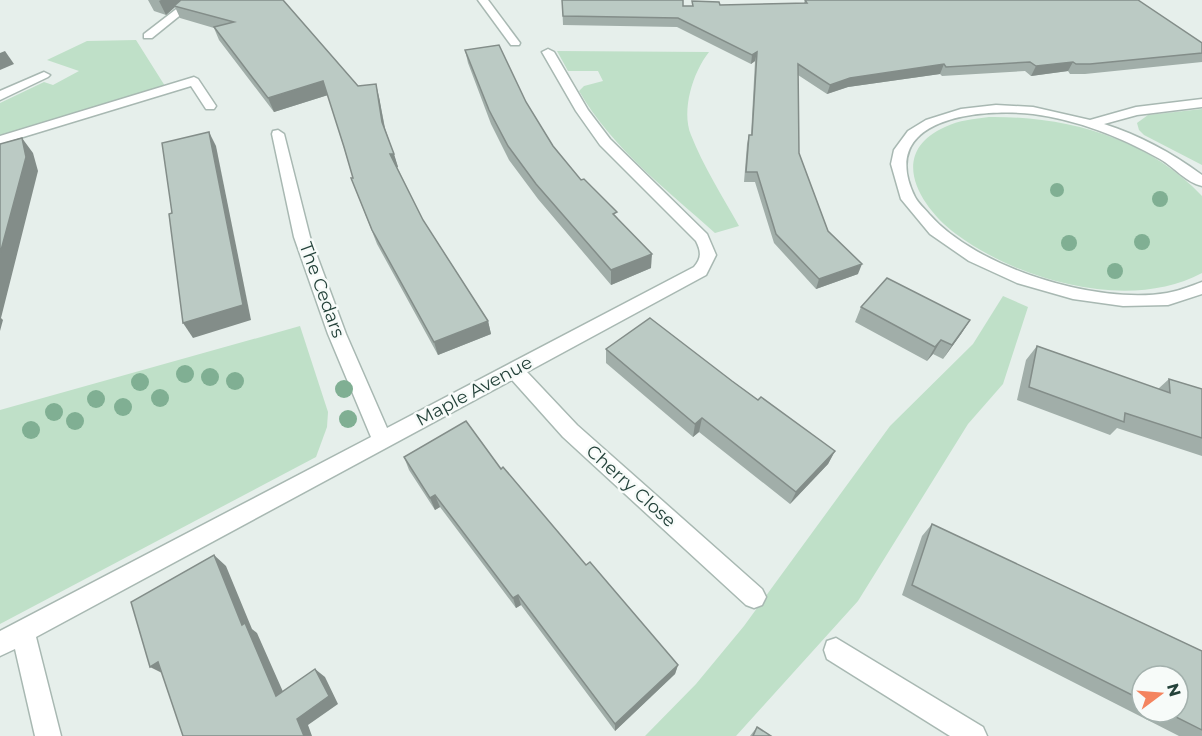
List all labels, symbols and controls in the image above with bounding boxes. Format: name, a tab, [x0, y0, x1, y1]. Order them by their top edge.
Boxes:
street label: The Cedars	[295, 239, 350, 341]
street label: Maple Avenue	[412, 351, 536, 431]
street label: Cherry Close	[582, 440, 680, 532]
north arrow	[1130, 664, 1190, 724]
text: N	[1163, 681, 1185, 699]

